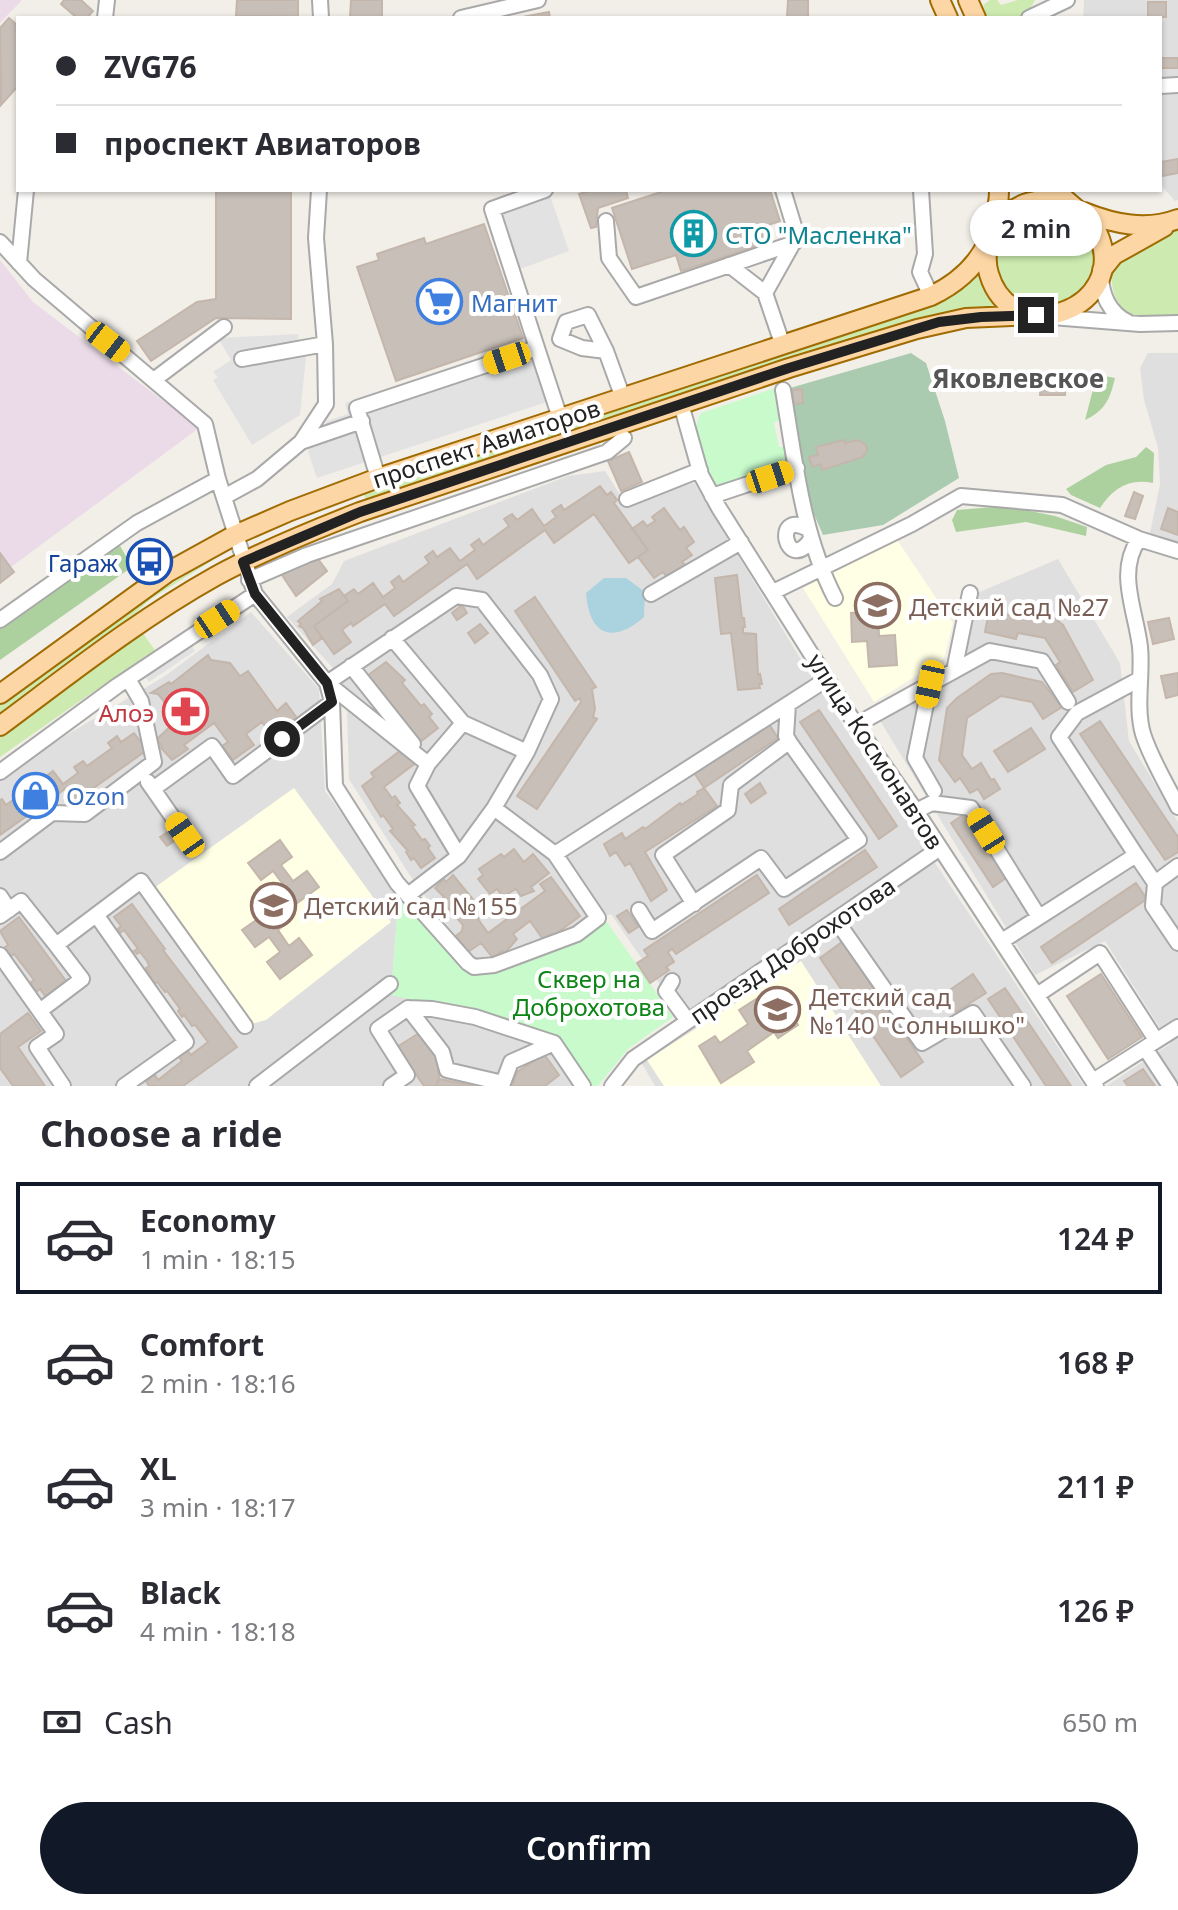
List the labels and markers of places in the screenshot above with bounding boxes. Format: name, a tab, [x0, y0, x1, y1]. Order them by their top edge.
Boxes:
building icon: СТО "Масленка"	[670, 210, 718, 258]
place label: СТО "Масленка"	[725, 218, 912, 251]
supermarket icon: Магнит	[416, 278, 464, 326]
place label: Магнит	[471, 286, 557, 319]
bus stop icon: Гараж	[125, 538, 173, 586]
place label: Гараж	[48, 546, 119, 579]
school or university icon: Детский сад №27	[854, 582, 902, 630]
place label: Детский сад №27	[909, 590, 1109, 623]
pharmacy icon: Алоэ	[161, 688, 209, 736]
place label: Алоэ	[98, 696, 154, 729]
shop icon: Ozon	[11, 771, 59, 819]
place label: Ozon	[66, 779, 125, 812]
school or university icon: Детский сад №155	[249, 881, 297, 929]
place label: Детский сад №155	[304, 889, 518, 922]
place label: Детский сад №140 "Солнышко"	[809, 980, 1025, 1041]
school or university icon: Детский сад №140 "Солнышко"	[754, 986, 802, 1034]

